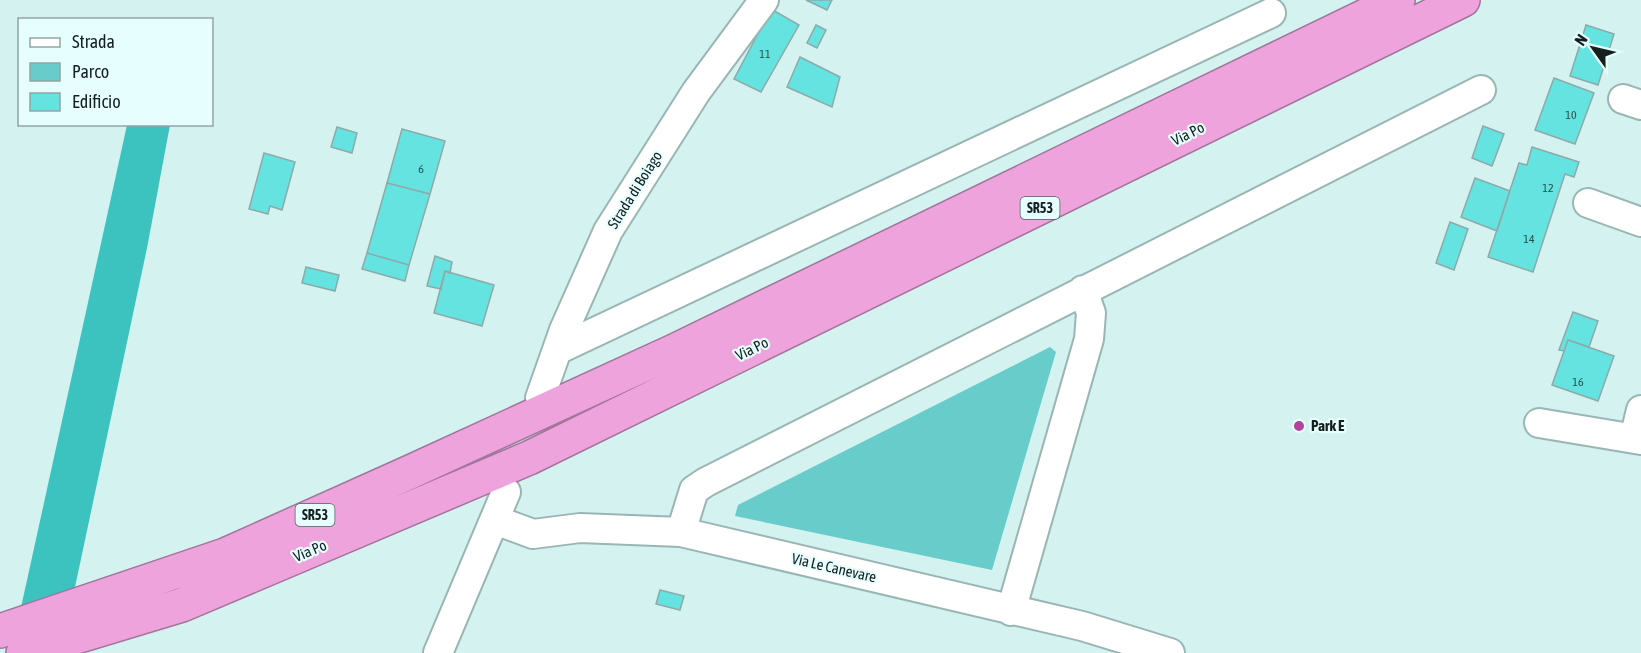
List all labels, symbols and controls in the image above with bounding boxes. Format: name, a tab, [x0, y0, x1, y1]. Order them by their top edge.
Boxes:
legend	[18, 18, 213, 126]
north arrow	[1563, 18, 1623, 78]
text: Strada	[72, 31, 115, 52]
text: N	[1570, 31, 1591, 49]
house number: 11	[759, 47, 771, 61]
text: Parco	[72, 61, 109, 82]
text: Edificio	[72, 91, 121, 112]
house number: 10	[1565, 108, 1577, 122]
street label: Via Po	[1169, 118, 1207, 149]
street label: Strada di Boiago	[604, 148, 665, 232]
house number: 6	[418, 162, 424, 176]
house number: 12	[1542, 181, 1554, 195]
road number: SR53	[1020, 197, 1060, 219]
house number: 14	[1523, 232, 1535, 246]
street label: Via Po	[733, 333, 771, 364]
house number: 16	[1572, 375, 1584, 389]
place label: Park E	[1311, 417, 1345, 434]
marker: Park E	[1292, 419, 1306, 433]
road number: SR53	[296, 504, 334, 526]
street label: Via Po	[291, 536, 329, 565]
street label: Via Le Canevare	[790, 550, 878, 586]

